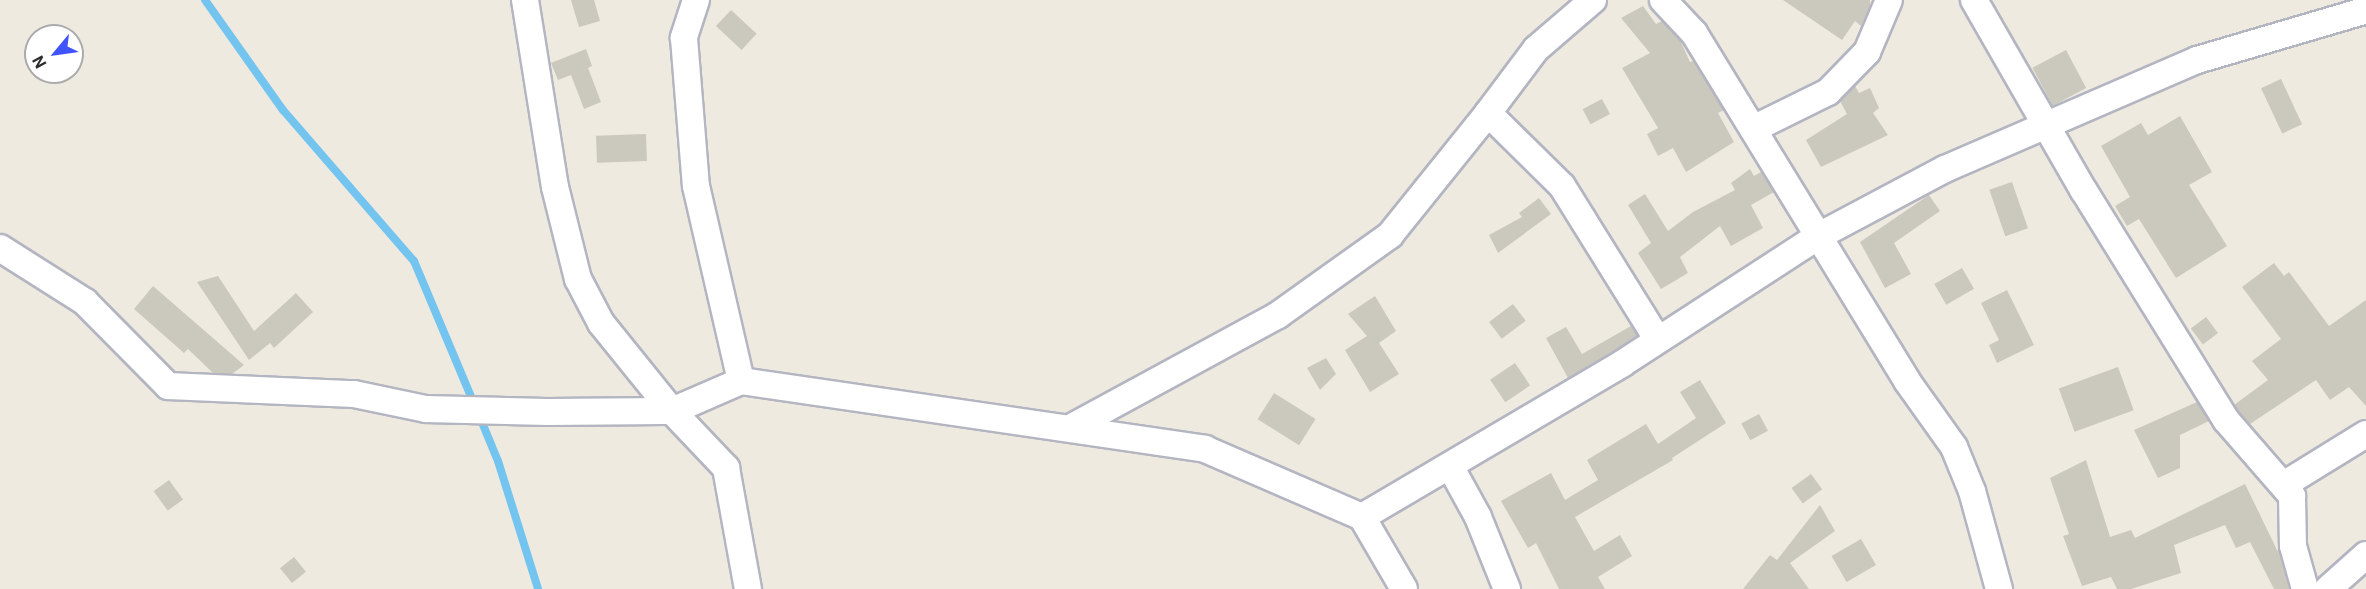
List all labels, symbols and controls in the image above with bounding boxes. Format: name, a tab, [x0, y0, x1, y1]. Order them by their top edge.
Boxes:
north arrow	[24, 24, 84, 84]
text: N	[29, 52, 51, 72]

